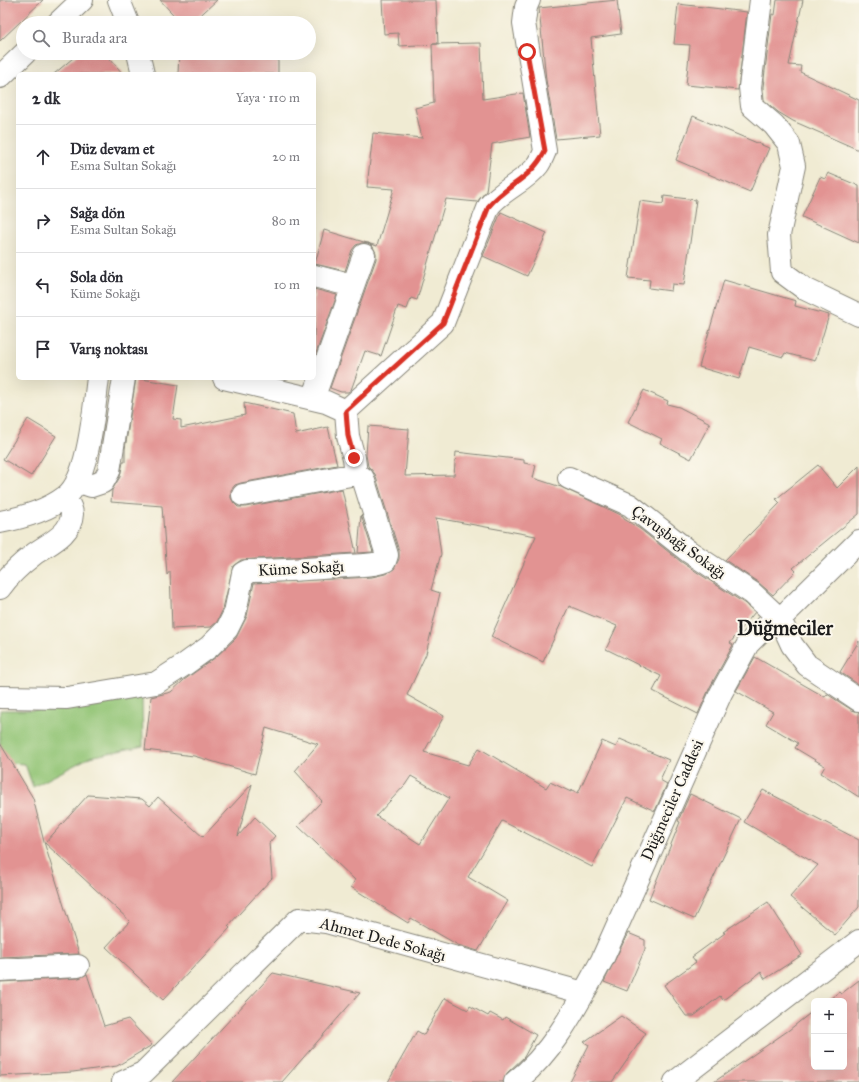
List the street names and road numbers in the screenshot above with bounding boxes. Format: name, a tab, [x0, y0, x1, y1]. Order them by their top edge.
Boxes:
street label: Çavuşbağı Sokağı	[627, 501, 731, 584]
street label: Küme Sokağı	[257, 556, 345, 581]
street label: Düğmeciler Caddesi	[637, 736, 708, 864]
street label: Ahmet Dede Sokağı	[317, 913, 449, 966]

